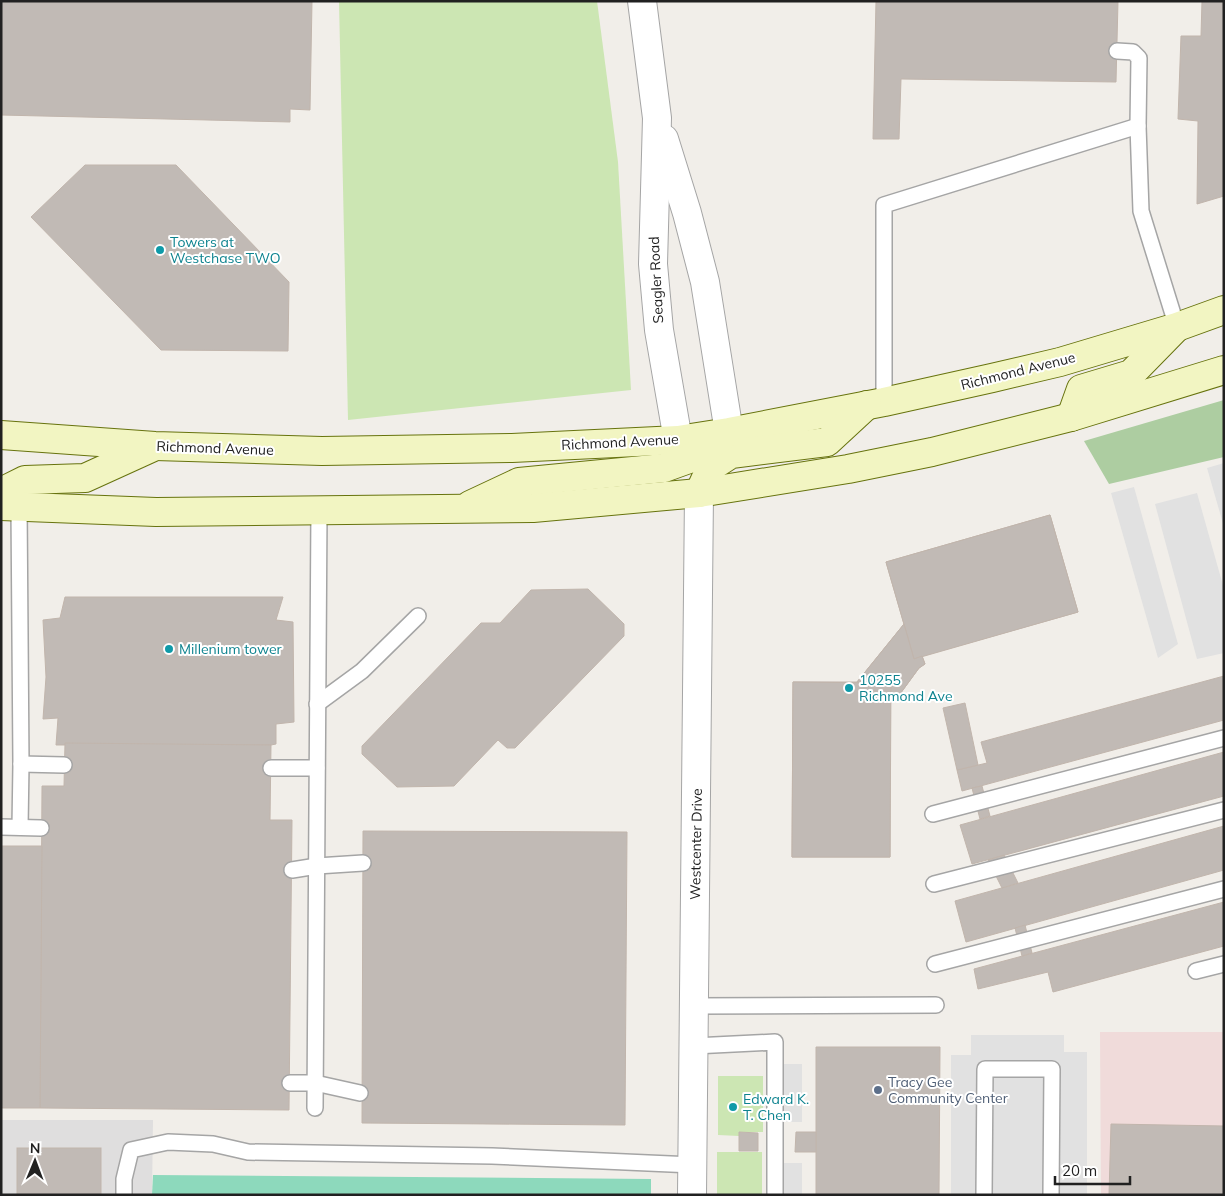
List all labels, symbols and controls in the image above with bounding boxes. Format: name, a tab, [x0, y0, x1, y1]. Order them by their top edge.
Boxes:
place label: Towers at Westchase TWO	[170, 233, 281, 267]
street label: Seagler Road	[645, 236, 667, 324]
marker: Towers at Westchase TWO	[154, 244, 166, 256]
street label: Richmond Avenue	[959, 348, 1077, 394]
street label: Richmond Avenue	[561, 430, 679, 454]
street label: Richmond Avenue	[156, 437, 274, 459]
place label: Millenium tower	[179, 640, 283, 658]
marker: Millenium tower	[163, 643, 175, 655]
place label: 10255 Richmond Ave	[859, 671, 953, 705]
marker: 10255 Richmond Ave	[843, 682, 855, 694]
street label: Westcenter Drive	[686, 788, 706, 900]
place label: Tracy Gee Community Center	[888, 1073, 1009, 1107]
marker: Tracy Gee Community Center	[872, 1084, 884, 1096]
place label: Edward K. T. Chen	[743, 1090, 809, 1124]
marker: Edward K. T. Chen	[727, 1101, 739, 1113]
north arrow	[10, 1136, 60, 1186]
text: N	[30, 1139, 41, 1157]
scale bar	[1055, 1154, 1130, 1186]
text: 20 m	[1062, 1161, 1097, 1180]

